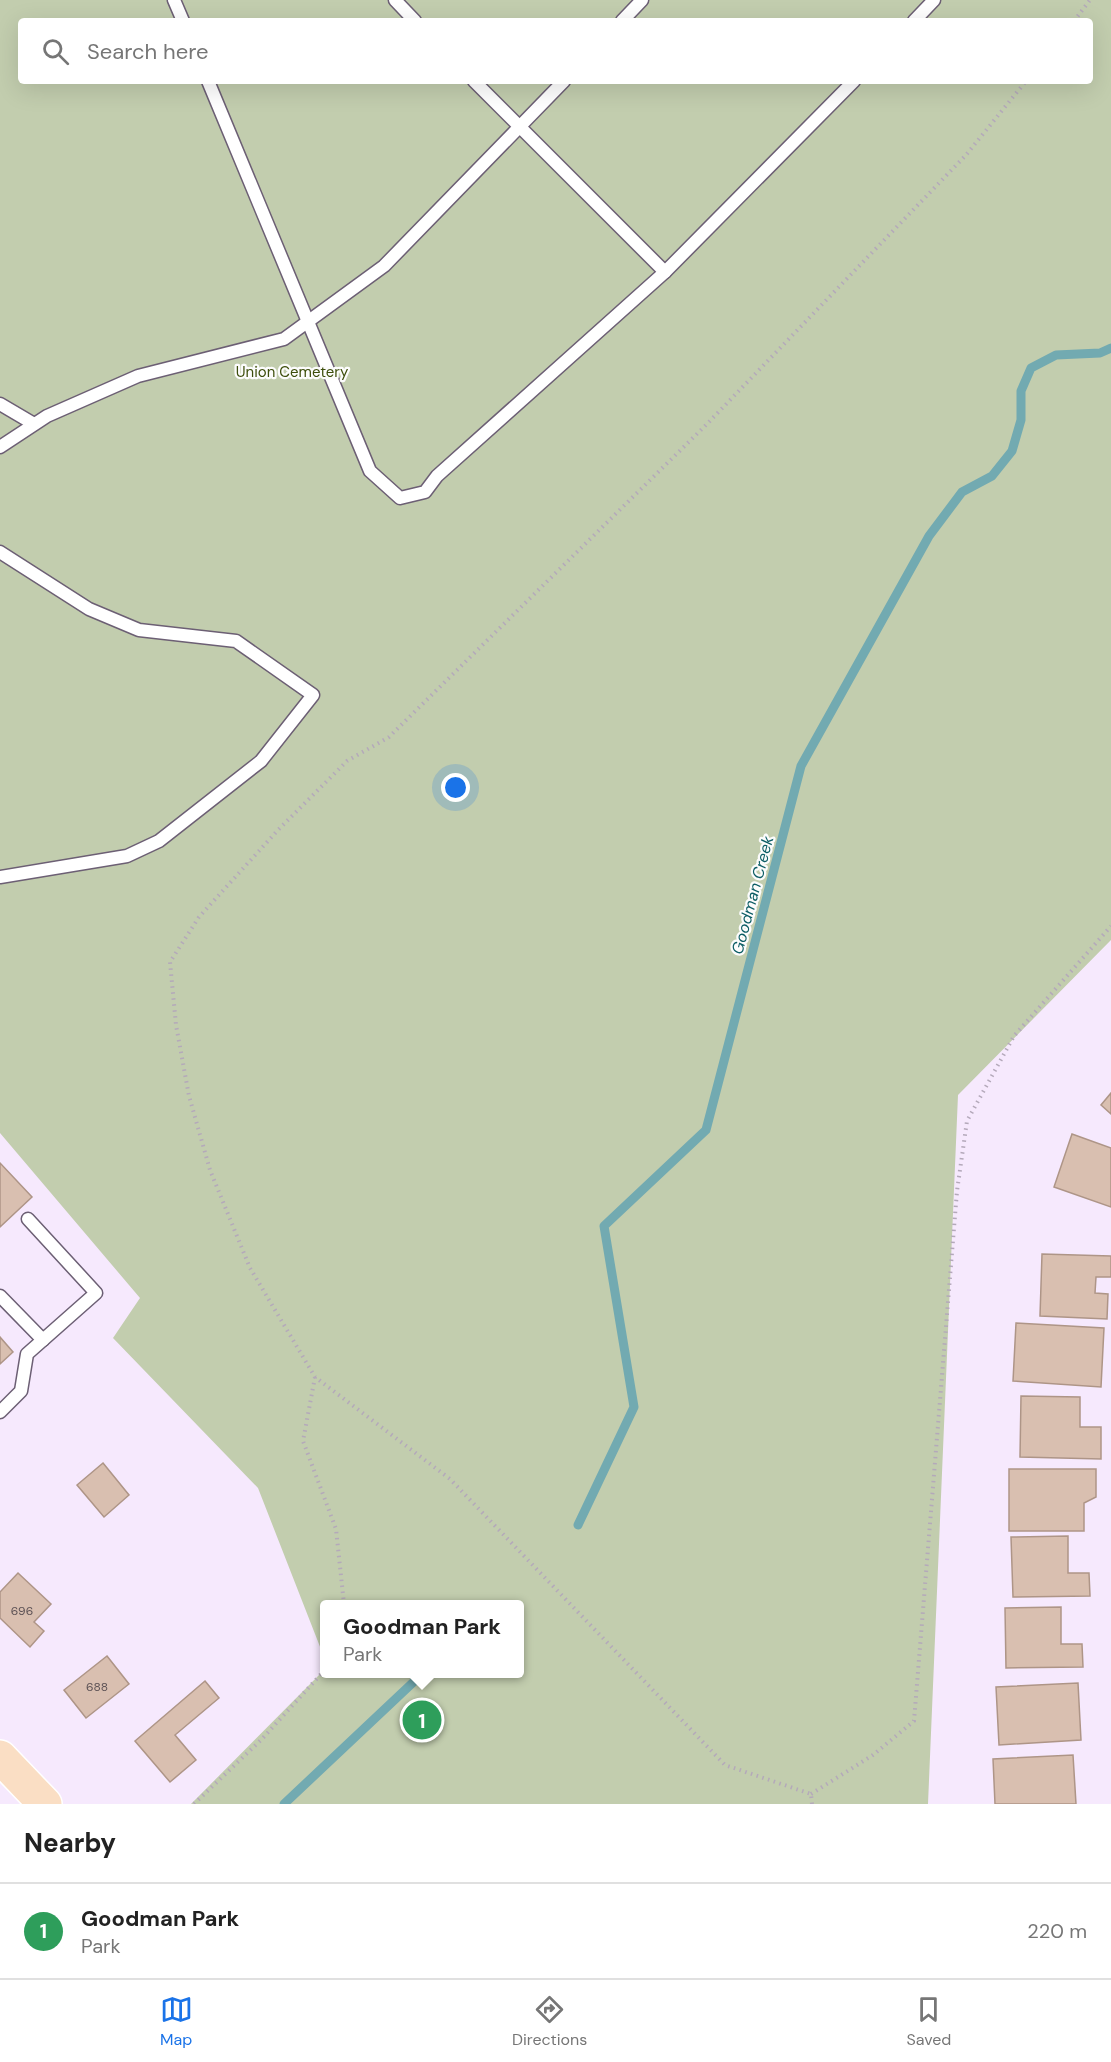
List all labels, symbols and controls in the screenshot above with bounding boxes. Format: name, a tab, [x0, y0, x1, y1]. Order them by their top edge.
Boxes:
search box	[18, 18, 1093, 84]
icon: search	[39, 35, 72, 68]
text: Search here	[87, 37, 208, 66]
park label: Union Cemetery	[236, 362, 349, 382]
your location	[441, 773, 470, 802]
water label: Goodman Creek	[727, 833, 779, 957]
popup	[320, 1600, 524, 1678]
house number: 696	[11, 1603, 33, 1619]
text: Goodman Park	[343, 1612, 501, 1641]
text: Park	[343, 1641, 382, 1667]
house number: 688	[86, 1679, 108, 1695]
pin: 1	[402, 1698, 442, 1742]
text: Nearby	[24, 1826, 116, 1860]
text: Goodman Park	[81, 1904, 239, 1933]
text: 1	[40, 1918, 47, 1944]
text: 220 m	[1027, 1918, 1087, 1944]
text: Park	[81, 1933, 121, 1959]
tab: Map	[160, 1993, 193, 2050]
tab: Directions	[512, 1993, 587, 2050]
tab: Saved	[907, 1993, 951, 2050]

